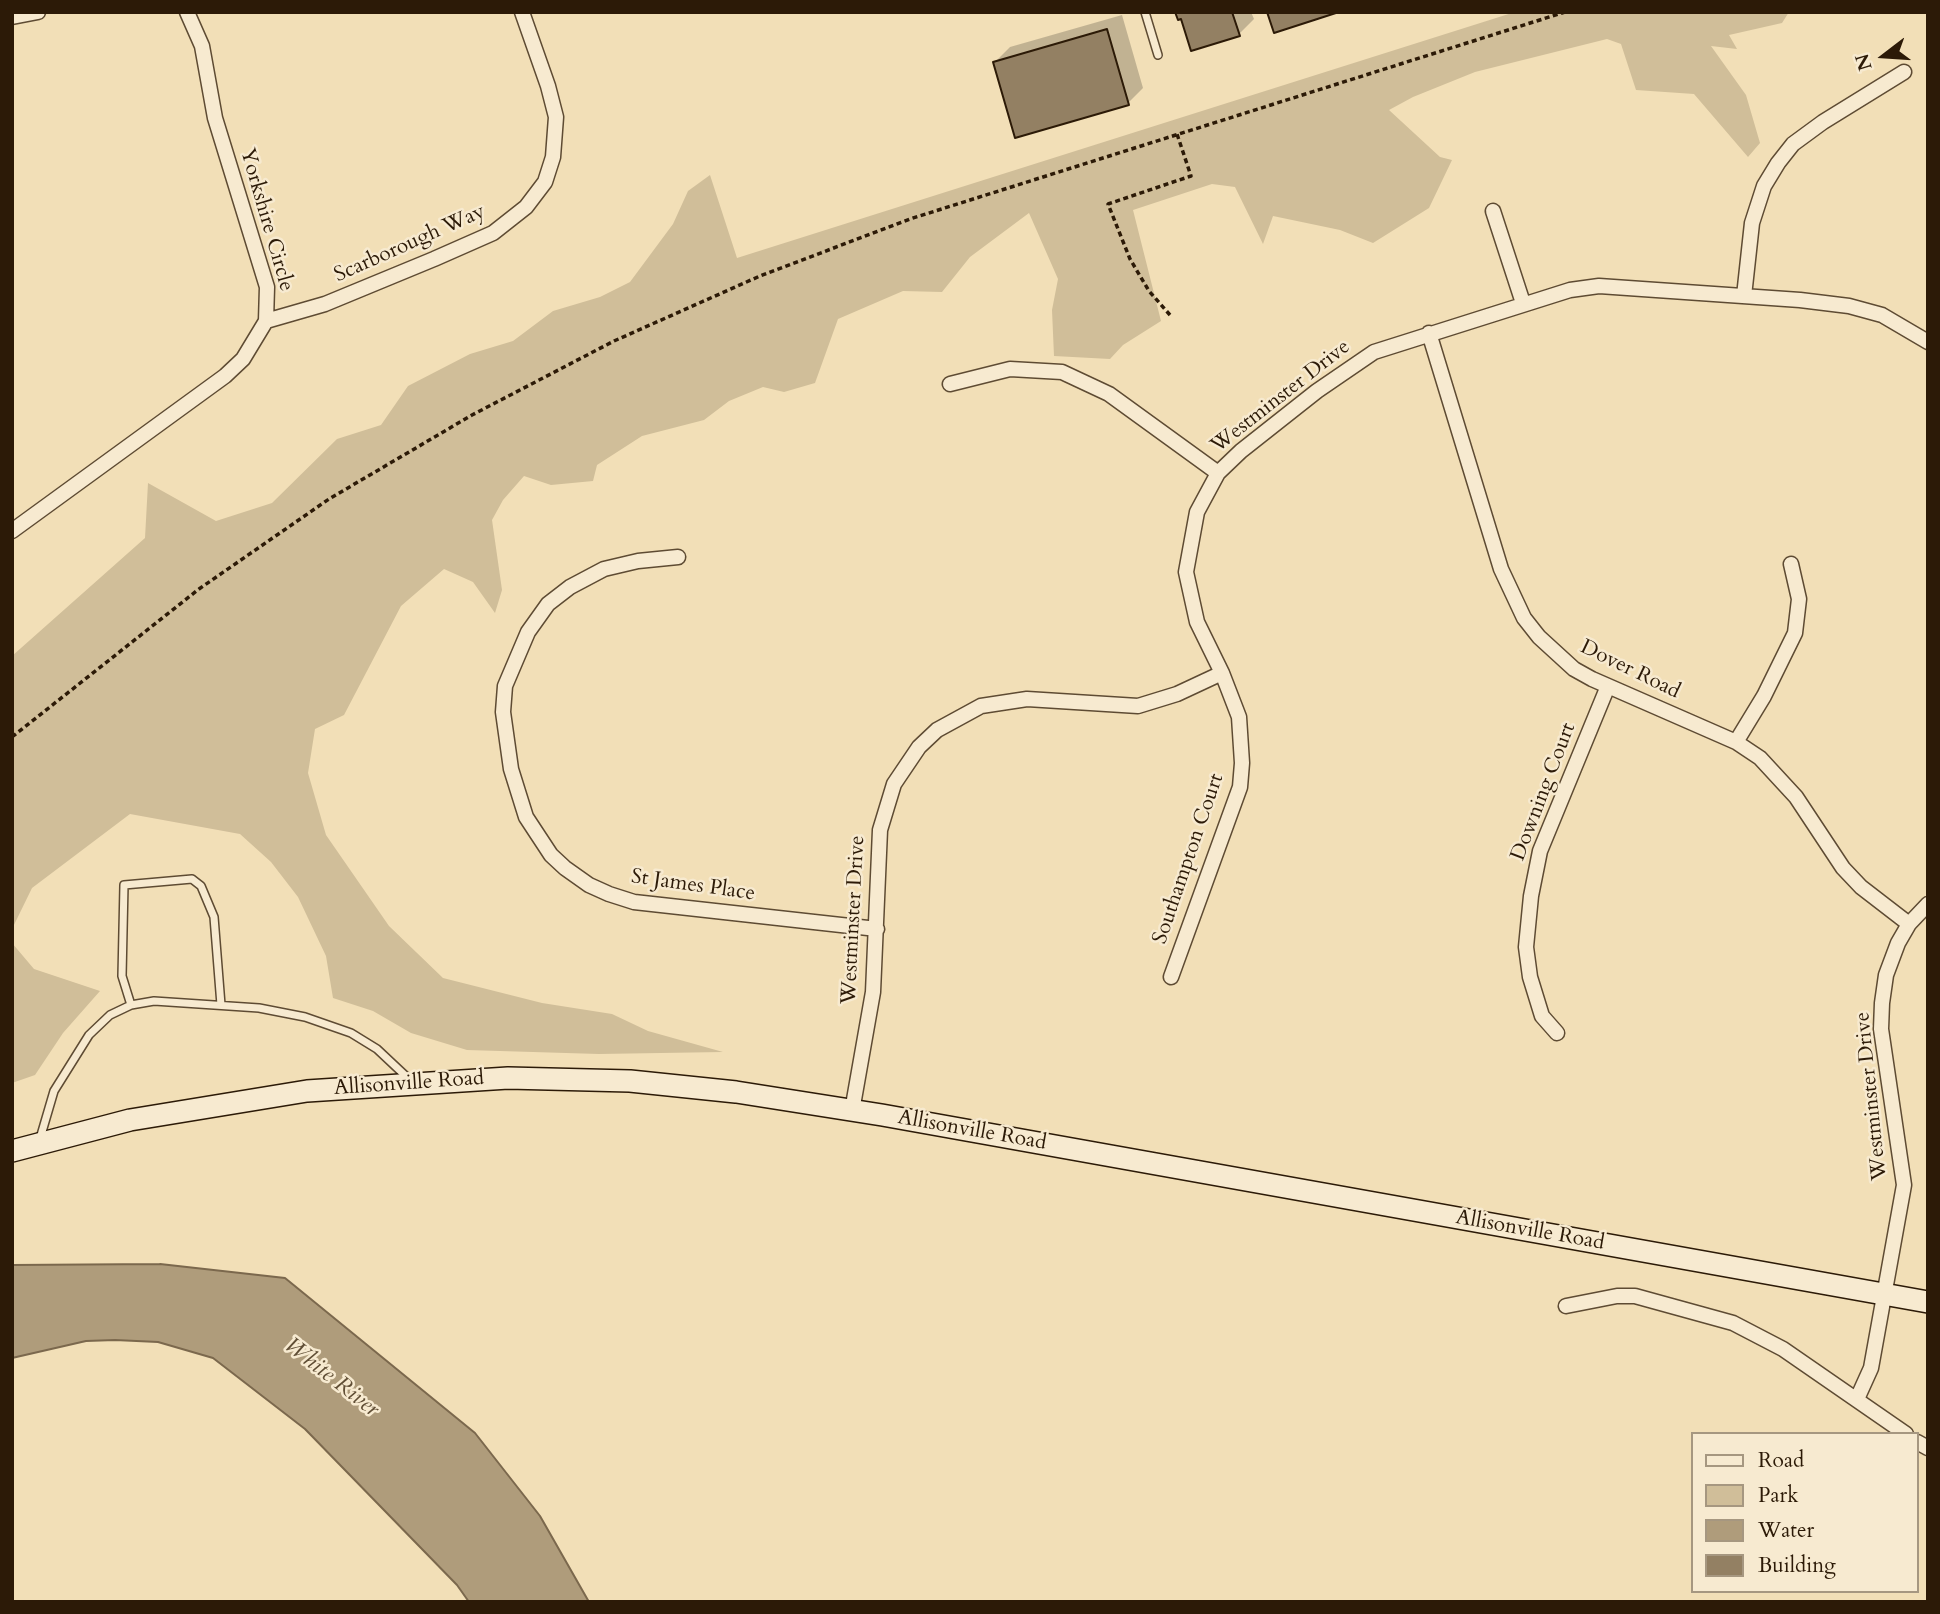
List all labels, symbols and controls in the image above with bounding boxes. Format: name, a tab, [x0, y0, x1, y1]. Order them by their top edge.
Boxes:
north arrow	[1849, 21, 1919, 91]
text: N	[1849, 50, 1879, 74]
street label: Yorkshire Circle	[234, 146, 298, 294]
street label: Scarborough Way	[331, 199, 489, 289]
street label: Westminster Drive	[1207, 335, 1355, 459]
street label: Dover Road	[1576, 635, 1684, 705]
street label: Downing Court	[1506, 719, 1582, 865]
street label: Southampton Court	[1148, 771, 1230, 947]
street label: Westminster Drive	[837, 835, 871, 1005]
street label: St James Place	[629, 865, 757, 907]
street label: Westminster Drive	[1851, 1011, 1893, 1181]
street label: Allisonville Road	[333, 1066, 485, 1102]
street label: Allisonville Road	[896, 1106, 1048, 1156]
street label: Allisonville Road	[1454, 1206, 1606, 1256]
water label: White River	[278, 1332, 384, 1424]
legend	[1692, 1432, 1919, 1593]
text: Road	[1758, 1446, 1804, 1475]
text: Park	[1758, 1481, 1798, 1510]
text: Water	[1758, 1516, 1814, 1545]
text: Building	[1758, 1551, 1836, 1580]

